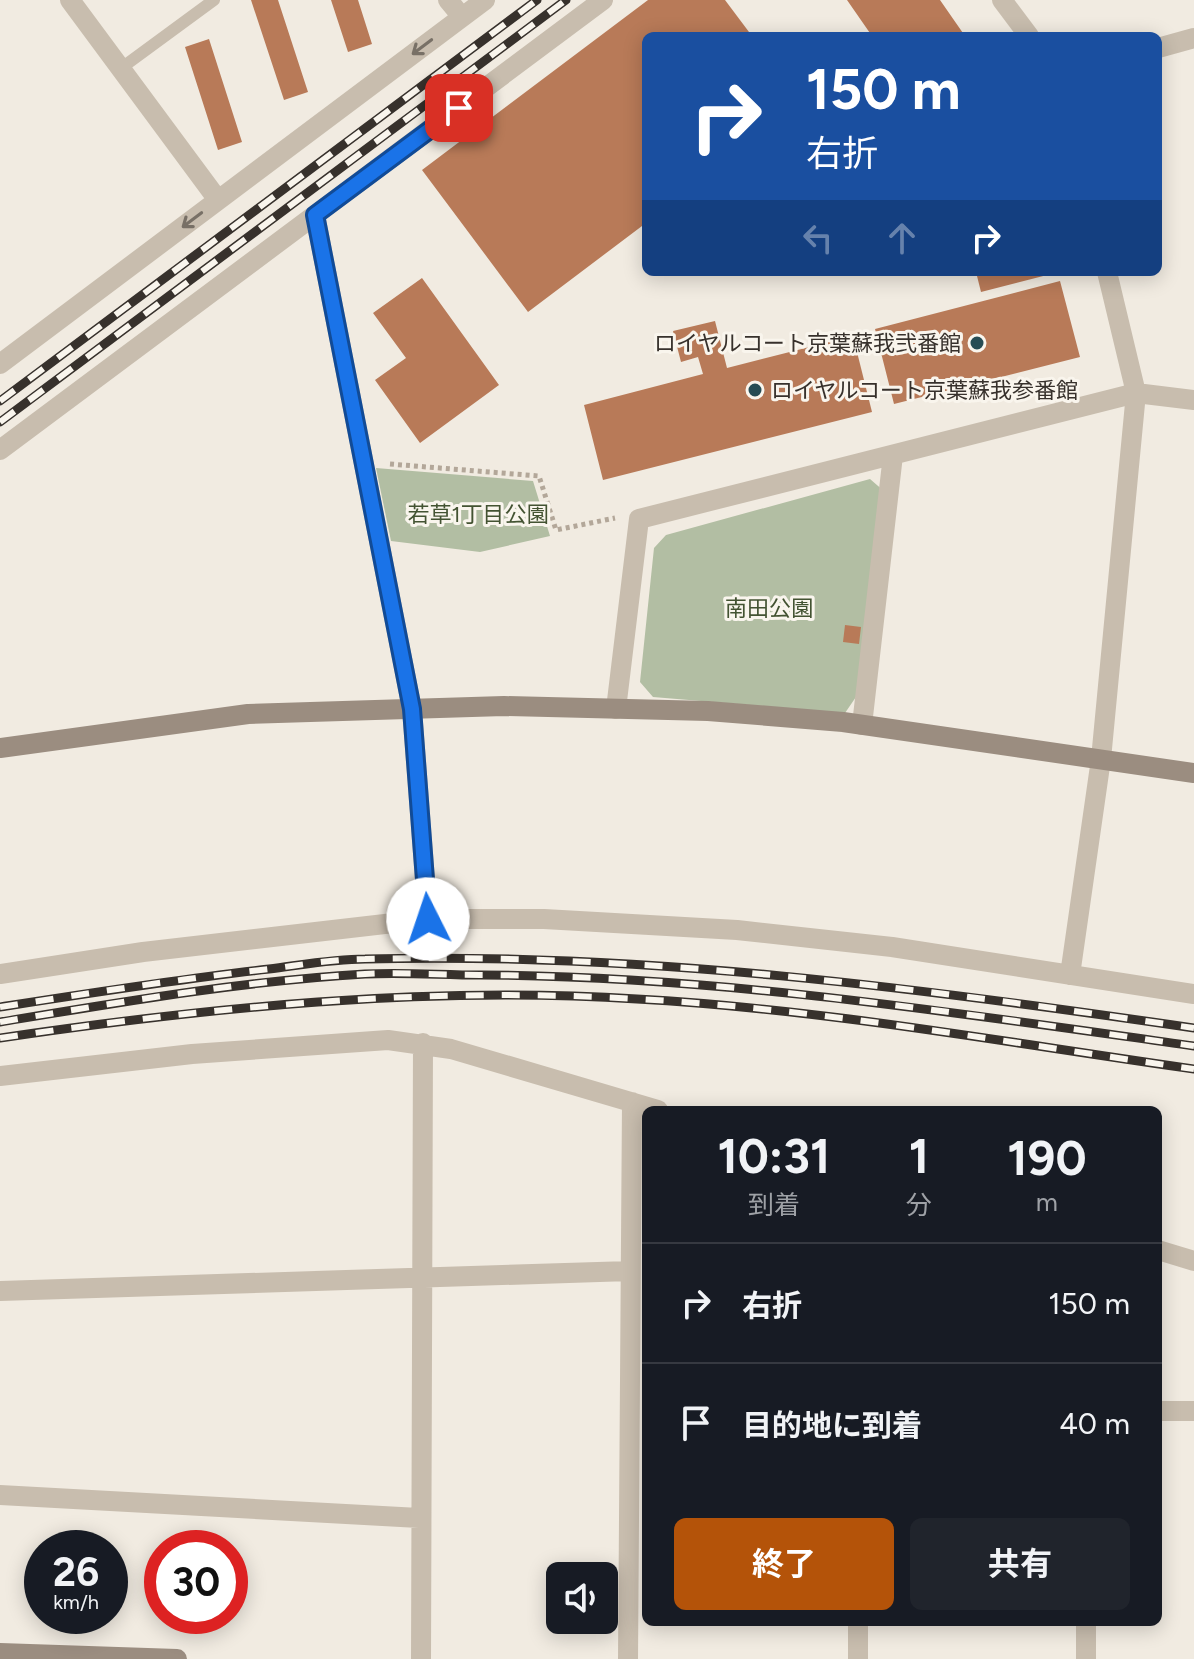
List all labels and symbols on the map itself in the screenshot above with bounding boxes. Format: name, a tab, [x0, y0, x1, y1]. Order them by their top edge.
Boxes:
one-way arrow	[412, 38, 434, 55]
pin	[425, 74, 493, 142]
one-way arrow	[182, 211, 203, 228]
place label: ロイヤルコート京葉蘇我弐番館	[654, 330, 961, 357]
marker: ロイヤルコート京葉蘇我弐番館	[968, 334, 986, 352]
place label: ロイヤルコート京葉蘇我参番館	[771, 377, 1078, 404]
marker: ロイヤルコート京葉蘇我参番館	[746, 381, 764, 399]
park label: 若草1丁目公園	[407, 501, 549, 528]
park label: 南田公園	[725, 595, 813, 622]
position arrow	[386, 877, 470, 961]
speed limit sign: 30	[144, 1530, 248, 1634]

